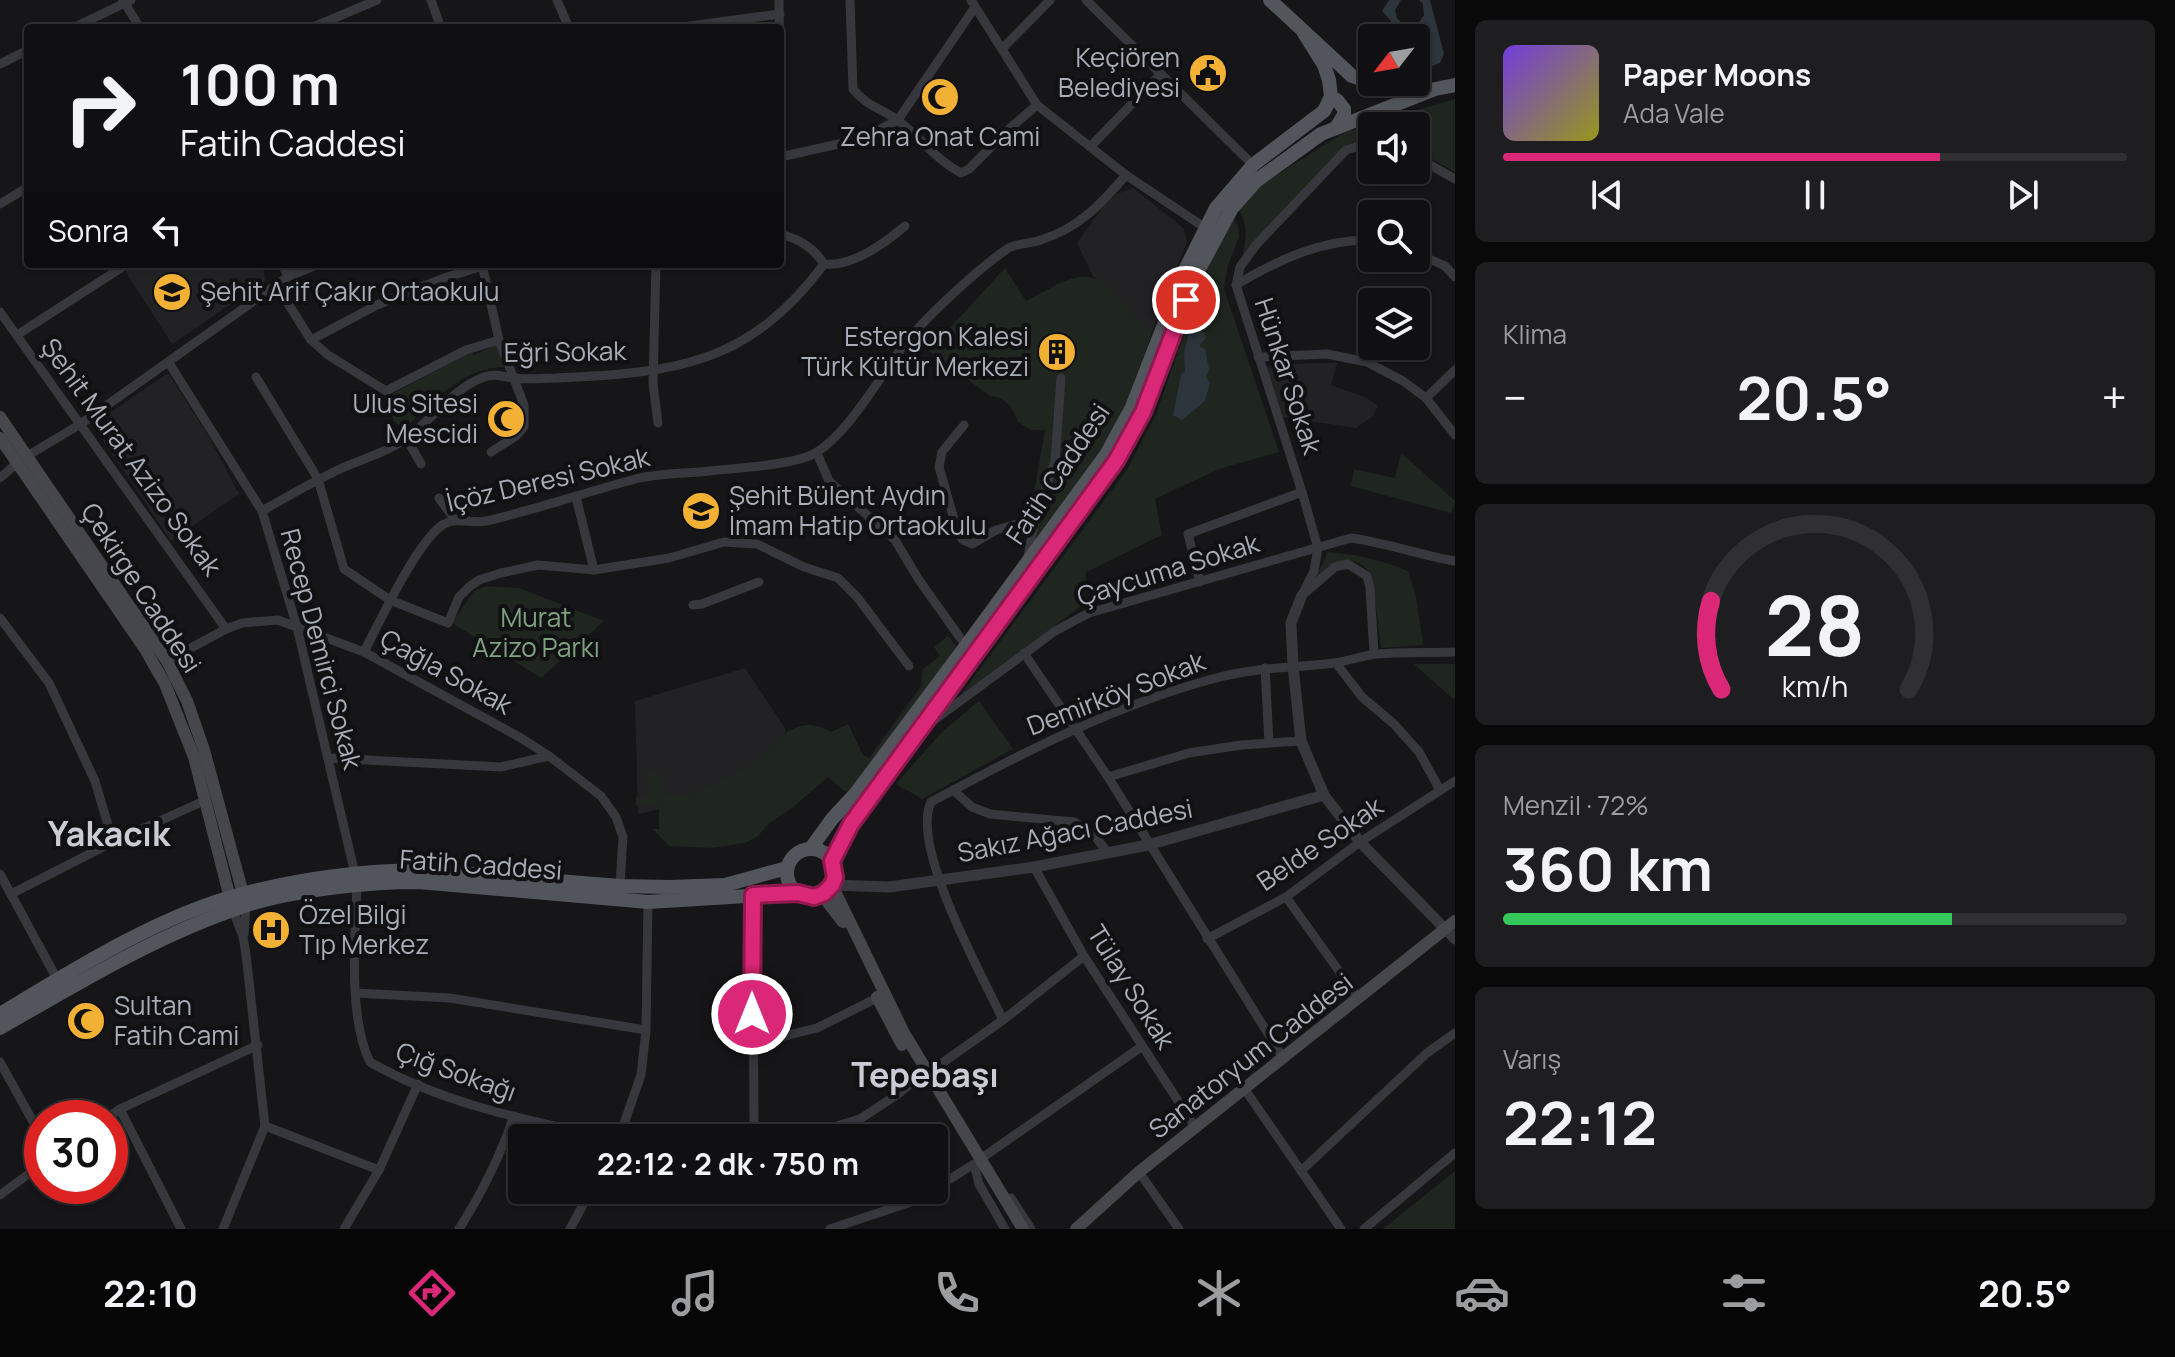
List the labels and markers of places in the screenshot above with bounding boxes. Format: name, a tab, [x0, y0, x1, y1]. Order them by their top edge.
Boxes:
place label: Keçiören Belediyesi	[1058, 39, 1180, 105]
public building icon: Keçiören Belediyesi	[1187, 52, 1229, 94]
mosque icon: Zehra Onat Cami	[919, 76, 961, 118]
place label: Zehra Onat Cami	[840, 118, 1040, 154]
pin	[1152, 266, 1220, 334]
school or university icon: Şehit Arif Çakır Ortaokulu	[151, 271, 193, 313]
place label: Şehit Arif Çakır Ortaokulu	[200, 273, 500, 309]
place label: Estergon Kalesi Türk Kültür Merkezi	[801, 318, 1029, 384]
building icon: Estergon Kalesi Türk Kültür Merkezi	[1036, 331, 1078, 373]
place label: Ulus Sitesi Mescidi	[352, 385, 478, 451]
mosque icon: Ulus Sitesi Mescidi	[485, 398, 527, 440]
place label: Şehit Bülent Aydın İmam Hatip Ortaokulu	[729, 477, 986, 543]
school or university icon: Şehit Bülent Aydın İmam Hatip Ortaokulu	[680, 490, 722, 532]
place label: Özel Bilgi Tıp Merkez	[299, 896, 429, 962]
hospital icon: Özel Bilgi Tıp Merkez	[250, 909, 292, 951]
place label: Sultan Fatih Cami	[114, 987, 239, 1053]
mosque icon: Sultan Fatih Cami	[65, 1000, 107, 1042]

